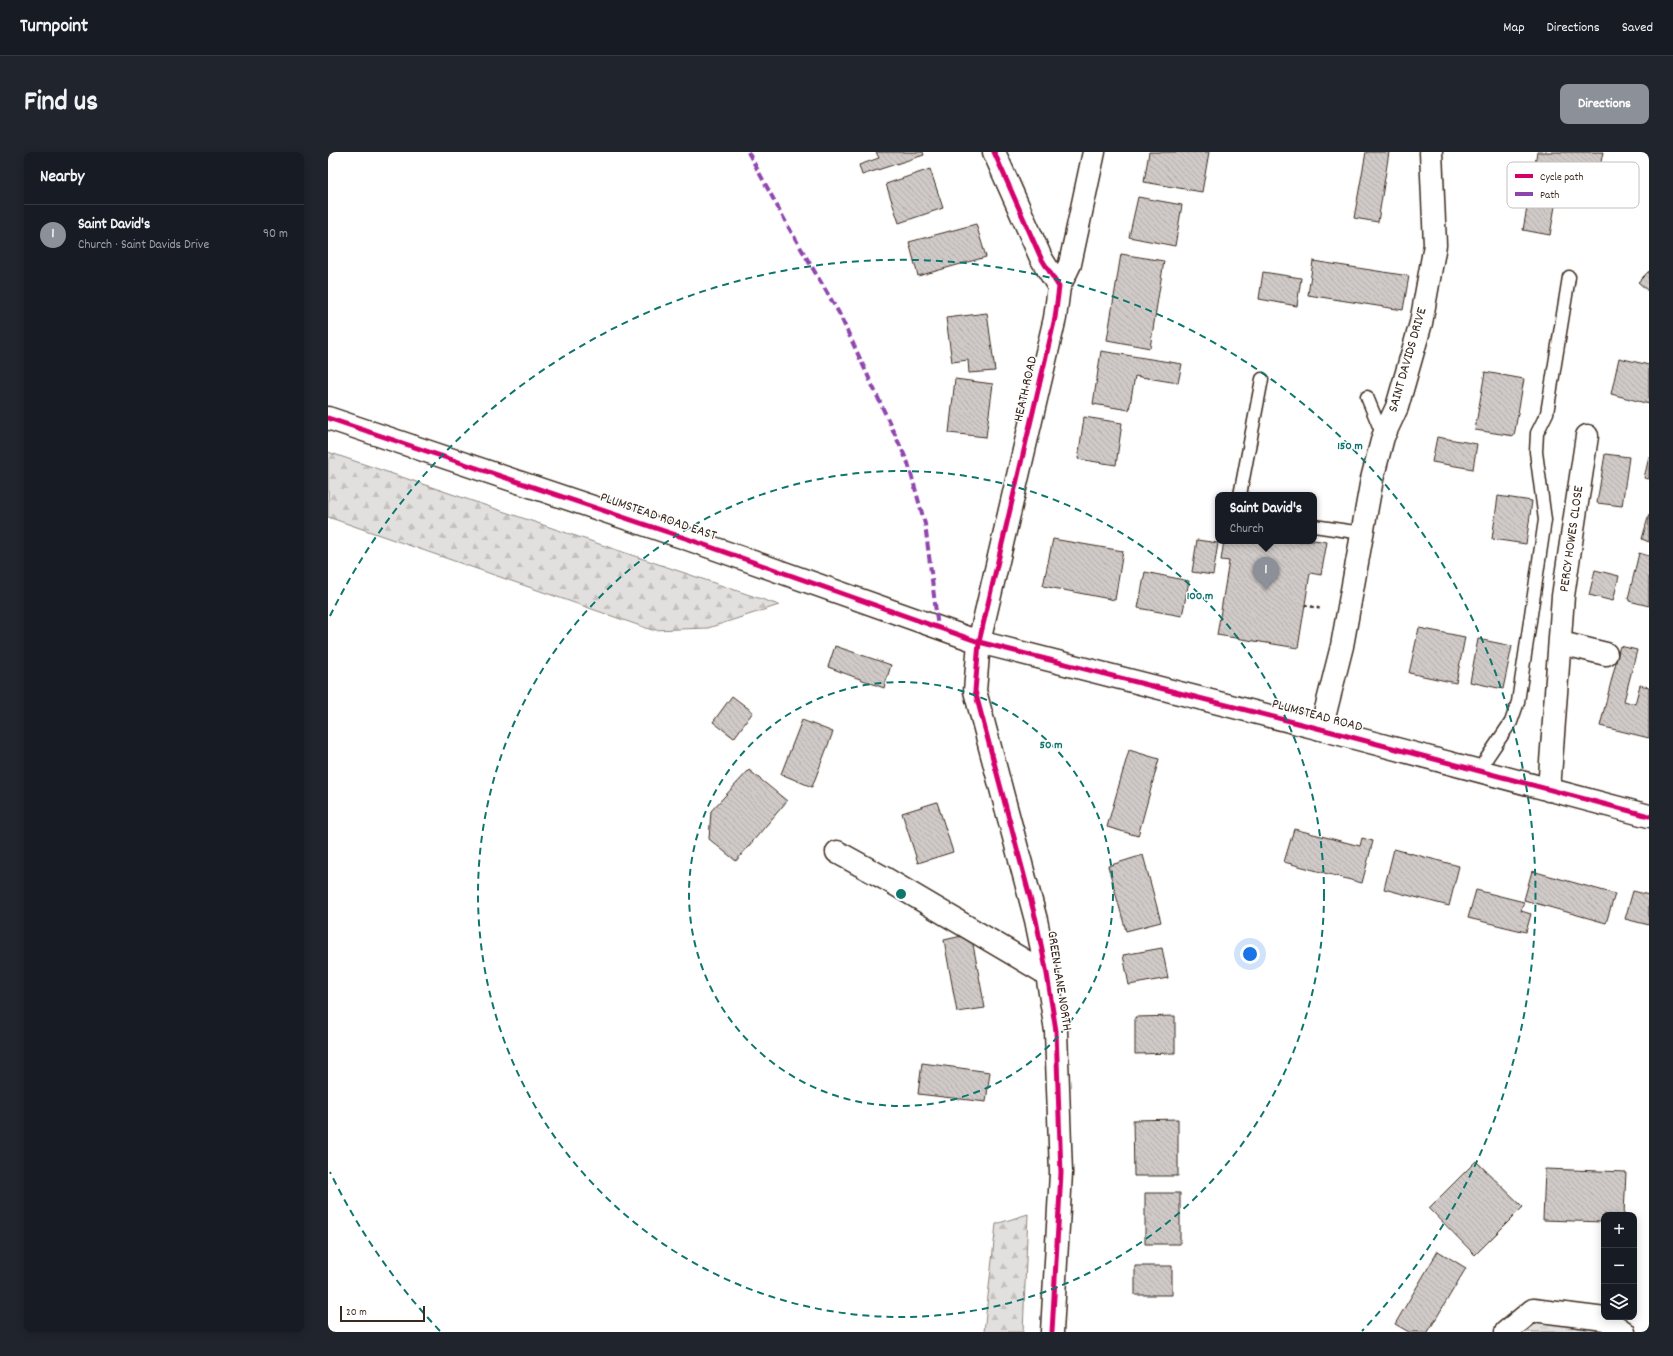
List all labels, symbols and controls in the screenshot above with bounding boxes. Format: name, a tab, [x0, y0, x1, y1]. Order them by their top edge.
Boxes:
text: Turnpoint	[20, 14, 88, 41]
text: Map	[1503, 18, 1525, 38]
text: Directions	[1547, 18, 1600, 38]
text: Saved	[1622, 18, 1653, 38]
text: Find us	[24, 84, 98, 124]
button: Directions	[1560, 84, 1649, 124]
legend	[1507, 162, 1639, 208]
text: Nearby	[40, 166, 84, 190]
text: Cycle path	[1540, 170, 1584, 186]
text: Path	[1540, 188, 1559, 204]
text: Saint David's	[78, 214, 150, 236]
text: 1	[52, 225, 54, 244]
text: 90 m	[263, 225, 288, 244]
text: Church · Saint Davids Drive	[78, 236, 209, 255]
street label: SAINT DAVIDS DRIVE	[1384, 305, 1433, 415]
street label: HEATH ROAD	[1009, 354, 1043, 424]
text: 150 m	[1337, 438, 1363, 455]
street label: PERCY HOWES CLOSE	[1555, 484, 1589, 593]
street label: PLUMSTEAD ROAD EAST	[597, 488, 719, 546]
popup	[1215, 492, 1317, 544]
text: Saint David's	[1230, 498, 1302, 520]
text: Church	[1230, 520, 1264, 539]
pin: 1	[1253, 557, 1279, 590]
text: 100 m	[1187, 588, 1213, 605]
street label: PLUMSTEAD ROAD	[1270, 694, 1364, 738]
text: 50 m	[1039, 737, 1063, 754]
centre of rings	[894, 887, 908, 901]
street label: GREEN LANE NORTH	[1041, 930, 1077, 1032]
your location	[1240, 944, 1260, 964]
map controls	[1601, 1212, 1637, 1320]
button: +	[1601, 1212, 1637, 1248]
button: −	[1601, 1248, 1637, 1284]
button: layers	[1601, 1284, 1637, 1320]
scale bar	[340, 1304, 425, 1323]
text: 20 m	[346, 1305, 367, 1321]

